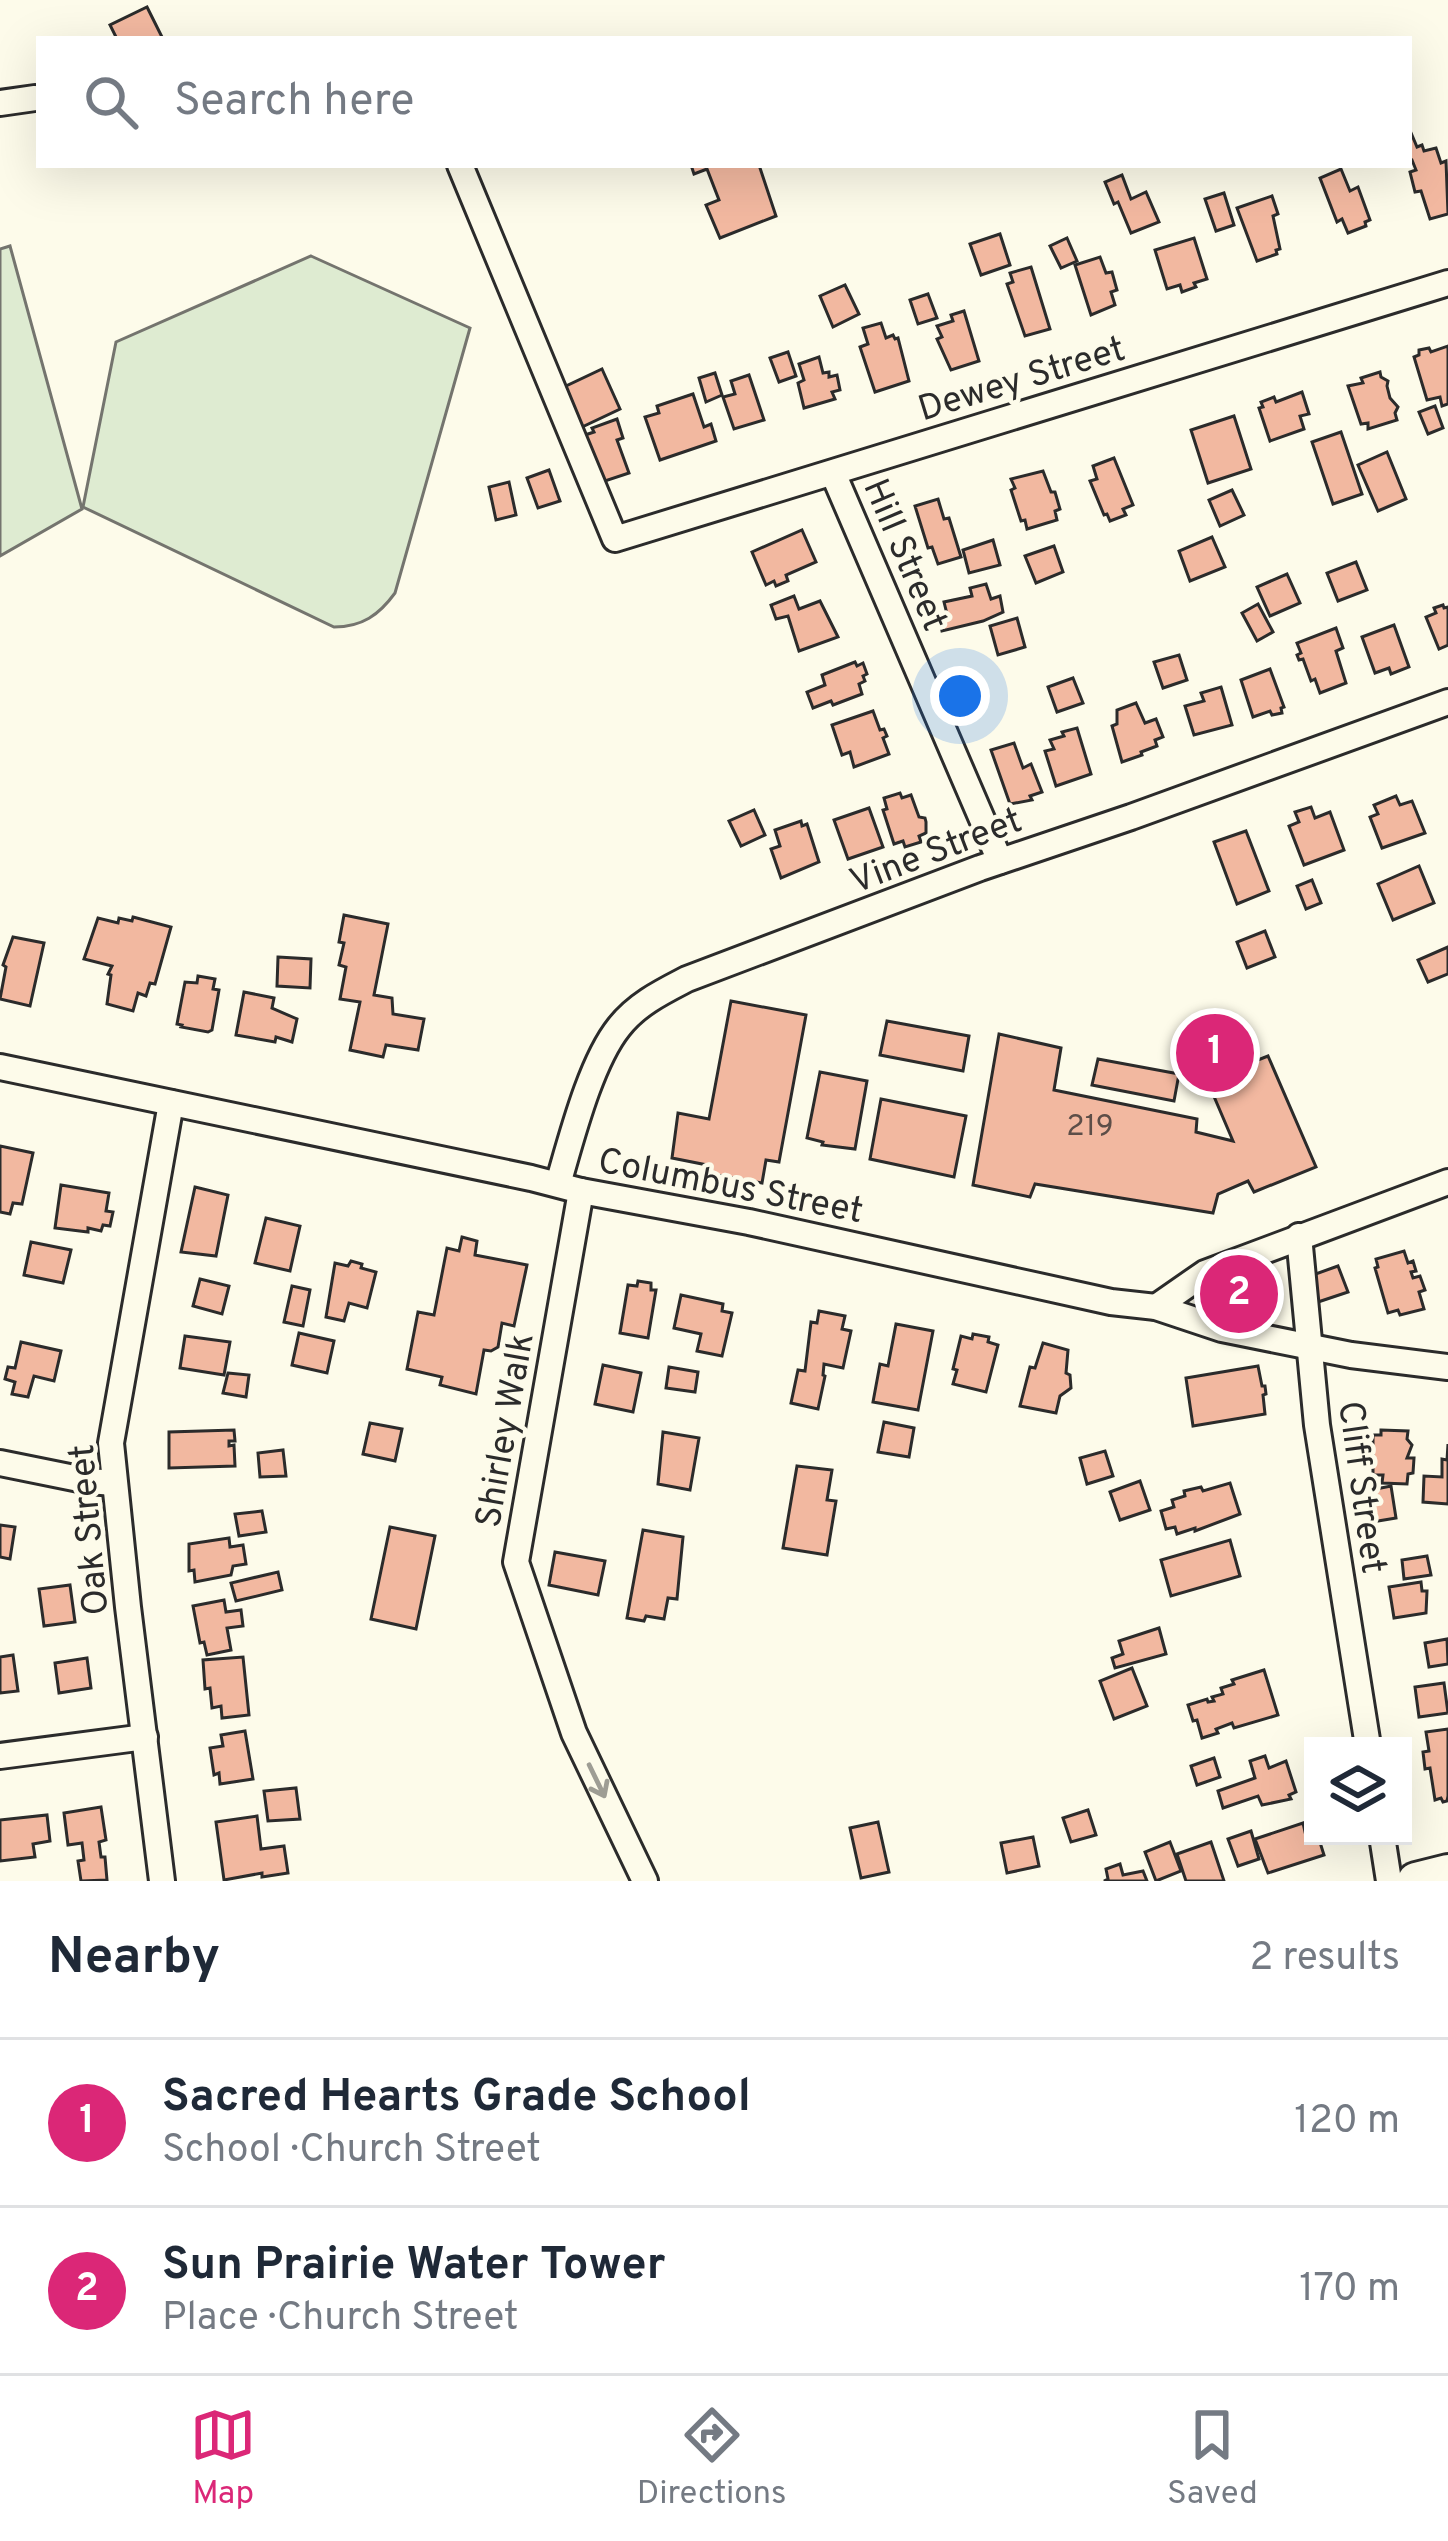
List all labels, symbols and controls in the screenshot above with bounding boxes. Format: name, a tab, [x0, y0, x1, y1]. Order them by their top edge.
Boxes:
search box	[36, 36, 1412, 168]
icon: search	[78, 69, 144, 135]
text: Search here	[174, 74, 414, 131]
street label: Dewey Street	[913, 328, 1131, 434]
street label: Hill Street	[851, 473, 956, 639]
your location	[930, 666, 990, 726]
street label: Vine Street	[844, 799, 1029, 907]
pin: 1	[1176, 1008, 1254, 1098]
house number: 219	[1066, 1109, 1114, 1146]
street label: Columbus Street	[594, 1140, 867, 1236]
pin: 2	[1200, 1249, 1278, 1339]
street label: Shirley Walk	[467, 1330, 547, 1531]
street label: Cliff Street	[1325, 1398, 1395, 1577]
street label: Oak Street	[61, 1442, 121, 1617]
map controls	[1304, 1737, 1412, 1845]
button: layers	[1304, 1737, 1412, 1845]
one-way arrow	[586, 1763, 609, 1798]
text: Nearby	[48, 1927, 220, 1992]
text: 2 results	[1249, 1935, 1400, 1984]
text: Sacred Hearts Grade School	[162, 2070, 751, 2127]
text: 1	[79, 2098, 95, 2147]
text: 120 m	[1294, 2098, 1400, 2147]
text: School · Church Street	[162, 2127, 541, 2176]
text: Sun Prairie Water Tower	[162, 2238, 666, 2295]
text: 2	[75, 2266, 99, 2315]
text: 170 m	[1299, 2266, 1400, 2315]
text: Place · Church Street	[162, 2295, 519, 2344]
tab: Map	[190, 2402, 256, 2516]
tab: Directions	[637, 2402, 787, 2516]
tab: Saved	[1167, 2402, 1258, 2516]

